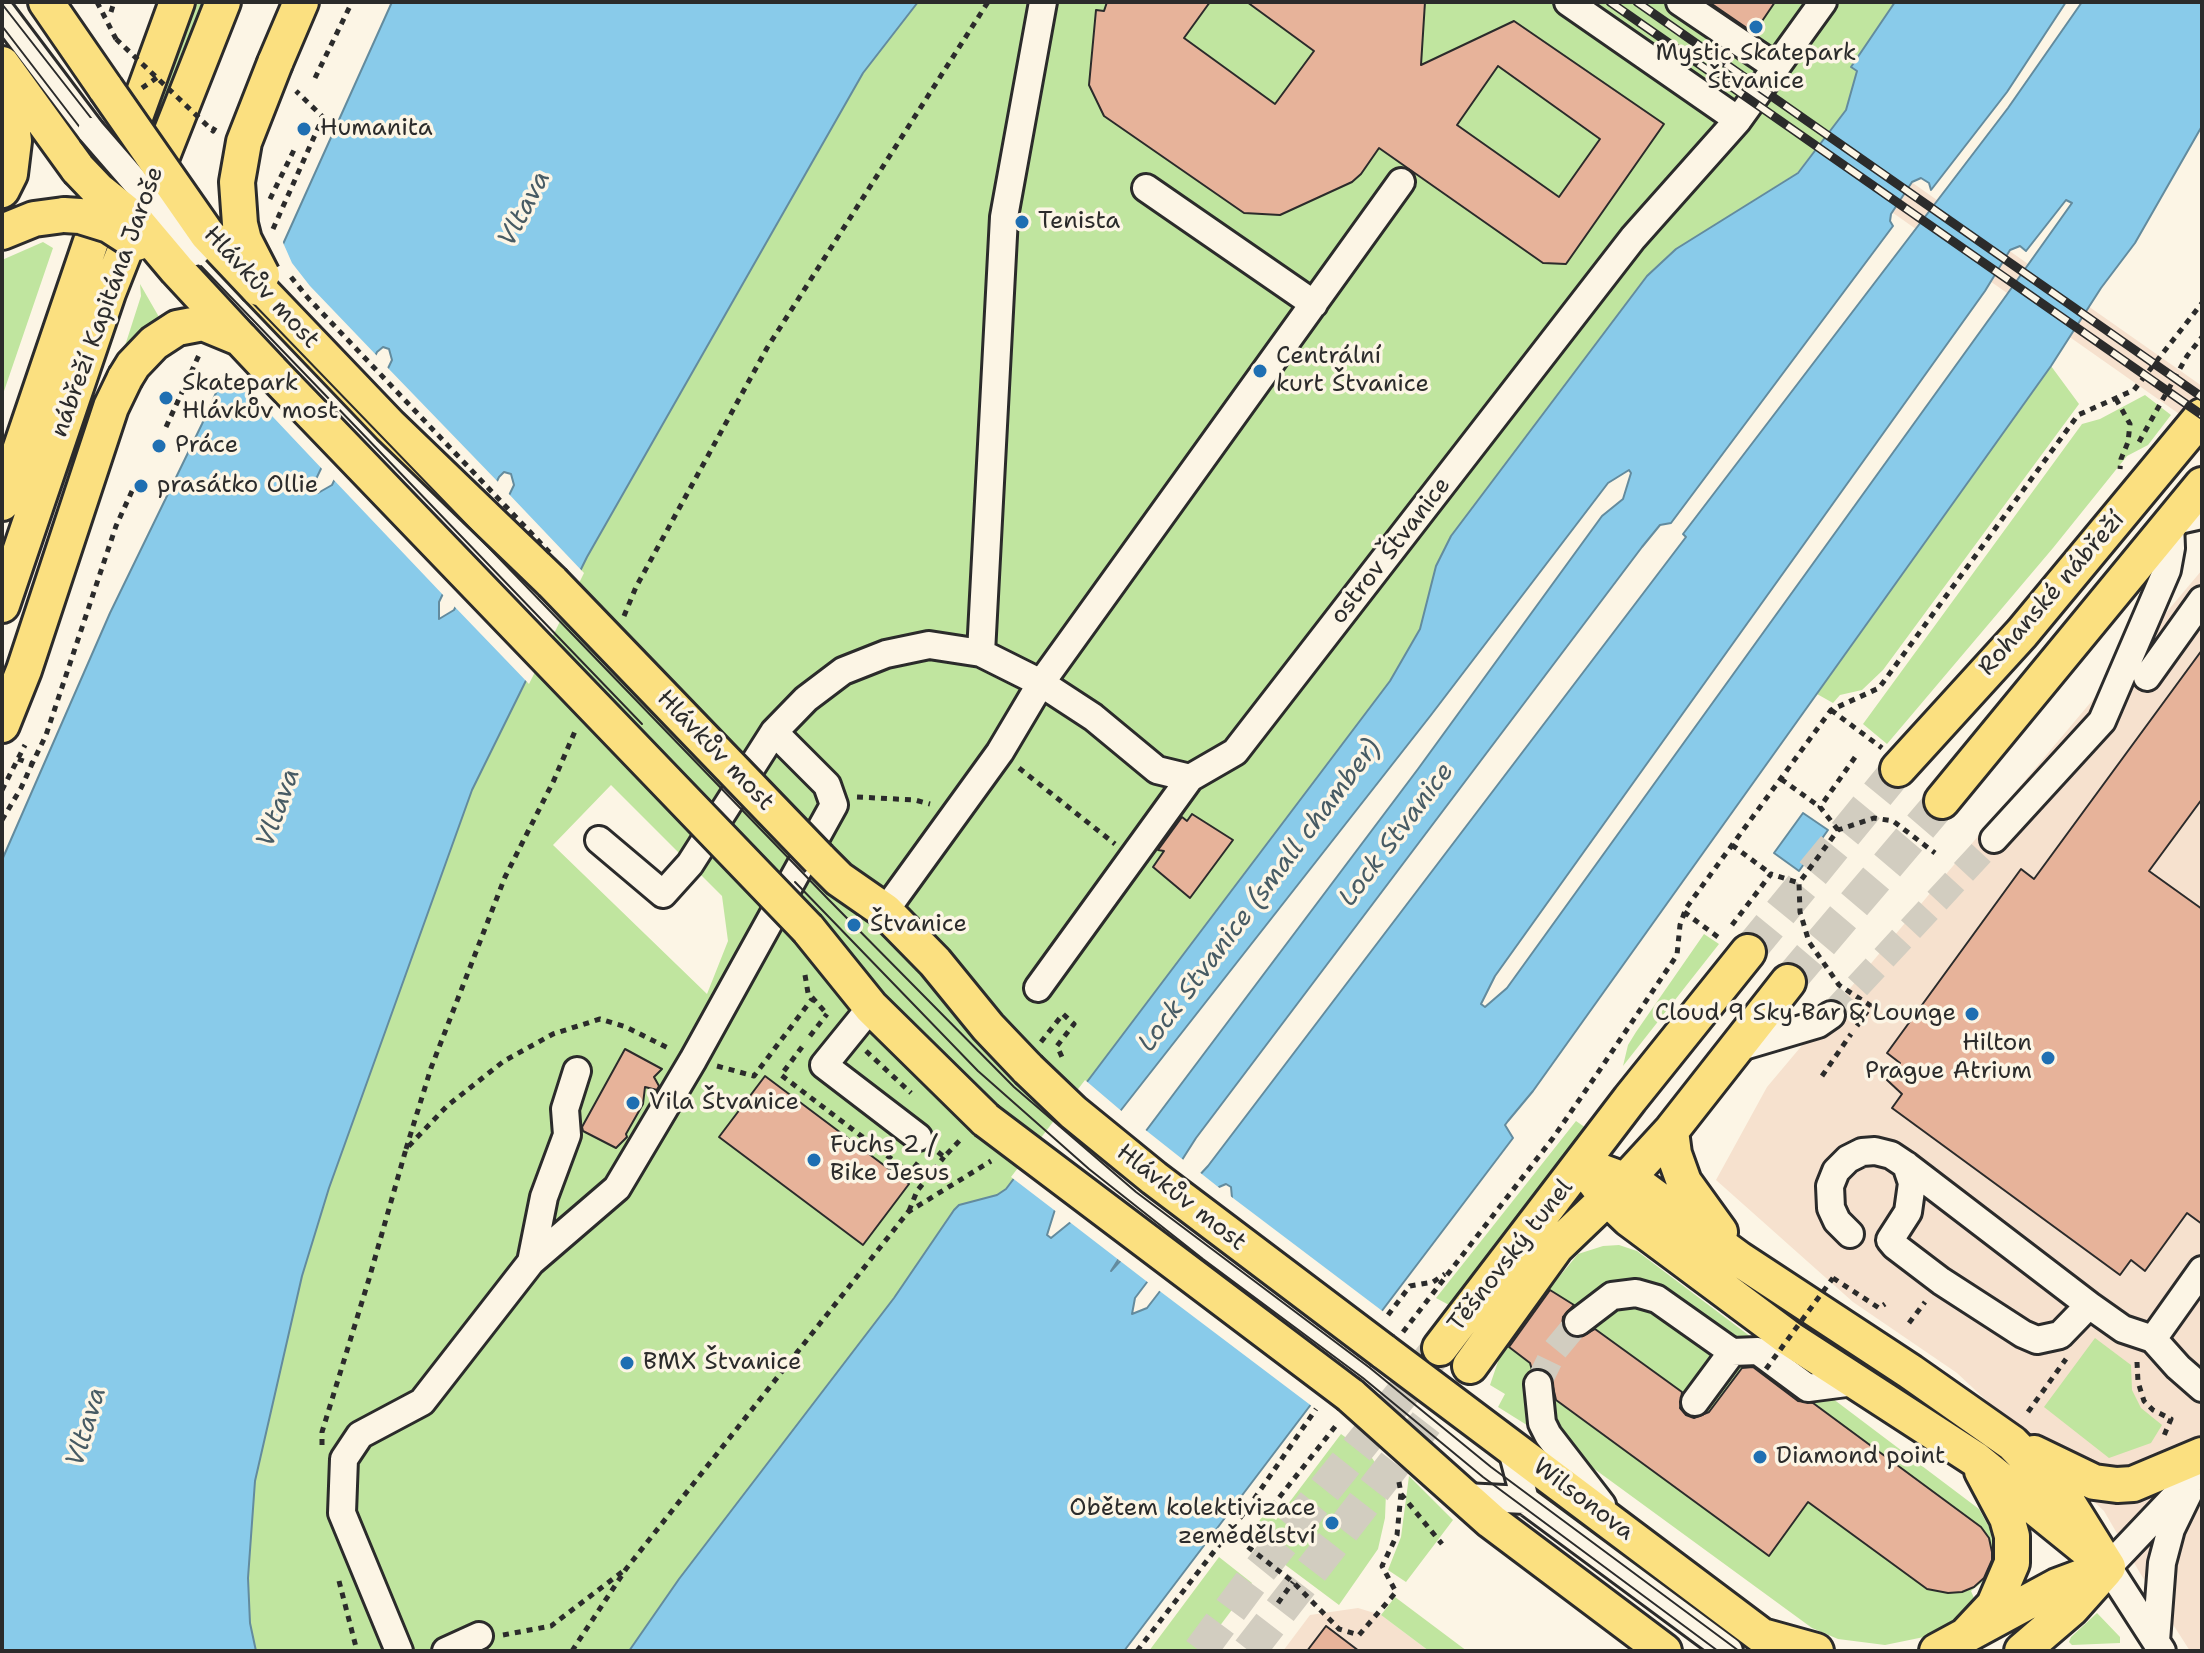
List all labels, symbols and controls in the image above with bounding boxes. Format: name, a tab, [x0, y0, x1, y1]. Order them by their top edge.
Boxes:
marker: Mystic Skatepark Štvanice	[1747, 18, 1765, 36]
place label: Mystic Skatepark Štvanice	[1655, 40, 1857, 96]
place label: Humanita	[320, 115, 433, 143]
marker: Humanita	[295, 120, 313, 138]
street label: nábřeží Kapitána Jaroše	[46, 163, 170, 441]
water label: Vltava	[492, 166, 558, 252]
place label: Tenista	[1038, 208, 1120, 236]
marker: Tenista	[1013, 213, 1031, 231]
street label: Hlávkův most	[197, 221, 325, 355]
place label: Centrální kurt Štvanice	[1276, 343, 1429, 399]
marker: Centrální kurt Štvanice	[1251, 362, 1269, 380]
place label: Skatepark Hlávkův most	[182, 370, 338, 426]
marker: Skatepark Hlávkův most	[157, 389, 175, 407]
place label: Práce	[175, 432, 238, 460]
marker: Práce	[150, 437, 168, 455]
place label: prasátko Ollie	[157, 472, 318, 500]
street label: ostrov Štvanice	[1325, 472, 1457, 630]
marker: prasátko Ollie	[132, 477, 150, 495]
street label: Rohanské nábřeží	[1973, 506, 2131, 682]
street label: Hlávkův most	[650, 685, 780, 817]
water label: Lock Stvanice (small chamber)	[1132, 733, 1388, 1059]
water label: Lock Stvanice	[1333, 757, 1461, 913]
water label: Vltava	[250, 764, 308, 852]
place label: Štvanice	[870, 911, 967, 939]
marker: Štvanice	[845, 916, 863, 934]
place label: Cloud 9 Sky Bar & Lounge	[1655, 1000, 1956, 1028]
marker: Cloud 9 Sky Bar & Lounge	[1963, 1005, 1981, 1023]
place label: Hilton Prague Atrium	[1865, 1030, 2032, 1086]
marker: Hilton Prague Atrium	[2039, 1049, 2057, 1067]
place label: Vila Štvanice	[649, 1089, 799, 1117]
marker: Vila Štvanice	[624, 1094, 642, 1112]
place label: Fuchs 2 / Bike Jesus	[830, 1132, 950, 1188]
street label: Hlávkův most	[1110, 1138, 1252, 1258]
marker: Fuchs 2 / Bike Jesus	[805, 1151, 823, 1169]
street label: Těšnovský tunel	[1442, 1174, 1580, 1338]
place label: BMX Štvanice	[643, 1349, 802, 1377]
marker: BMX Štvanice	[618, 1354, 636, 1372]
water label: Vltava	[60, 1383, 114, 1471]
place label: Diamond point	[1776, 1443, 1946, 1471]
marker: Diamond point	[1751, 1448, 1769, 1466]
street label: Wilsonova	[1527, 1453, 1639, 1547]
place label: Obětem kolektivizace zemědělství	[1069, 1495, 1316, 1551]
marker: Obětem kolektivizace zemědělství	[1323, 1514, 1341, 1532]

